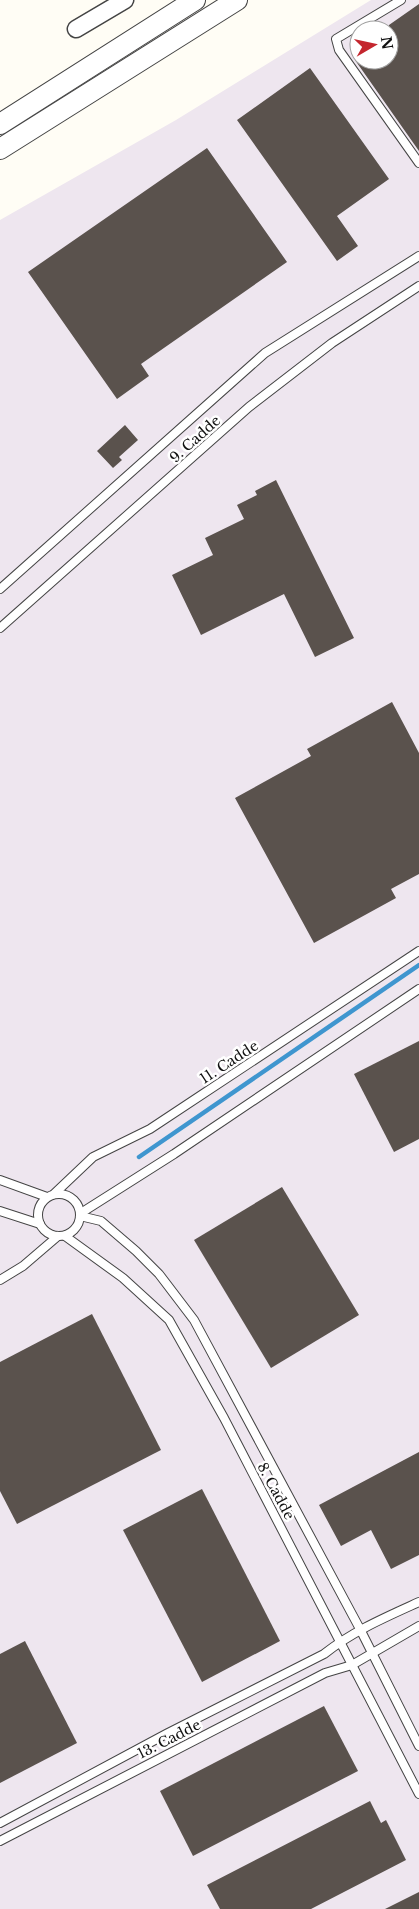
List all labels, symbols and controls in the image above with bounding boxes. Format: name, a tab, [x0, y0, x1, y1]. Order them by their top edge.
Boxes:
north arrow	[349, 20, 399, 70]
text: N	[377, 35, 397, 51]
street label: 9. Cadde	[166, 411, 224, 467]
street label: 11. Cadde	[196, 1036, 262, 1088]
street label: 8. Cadde	[253, 1459, 299, 1523]
street label: 13. Cadde	[134, 1715, 204, 1763]

